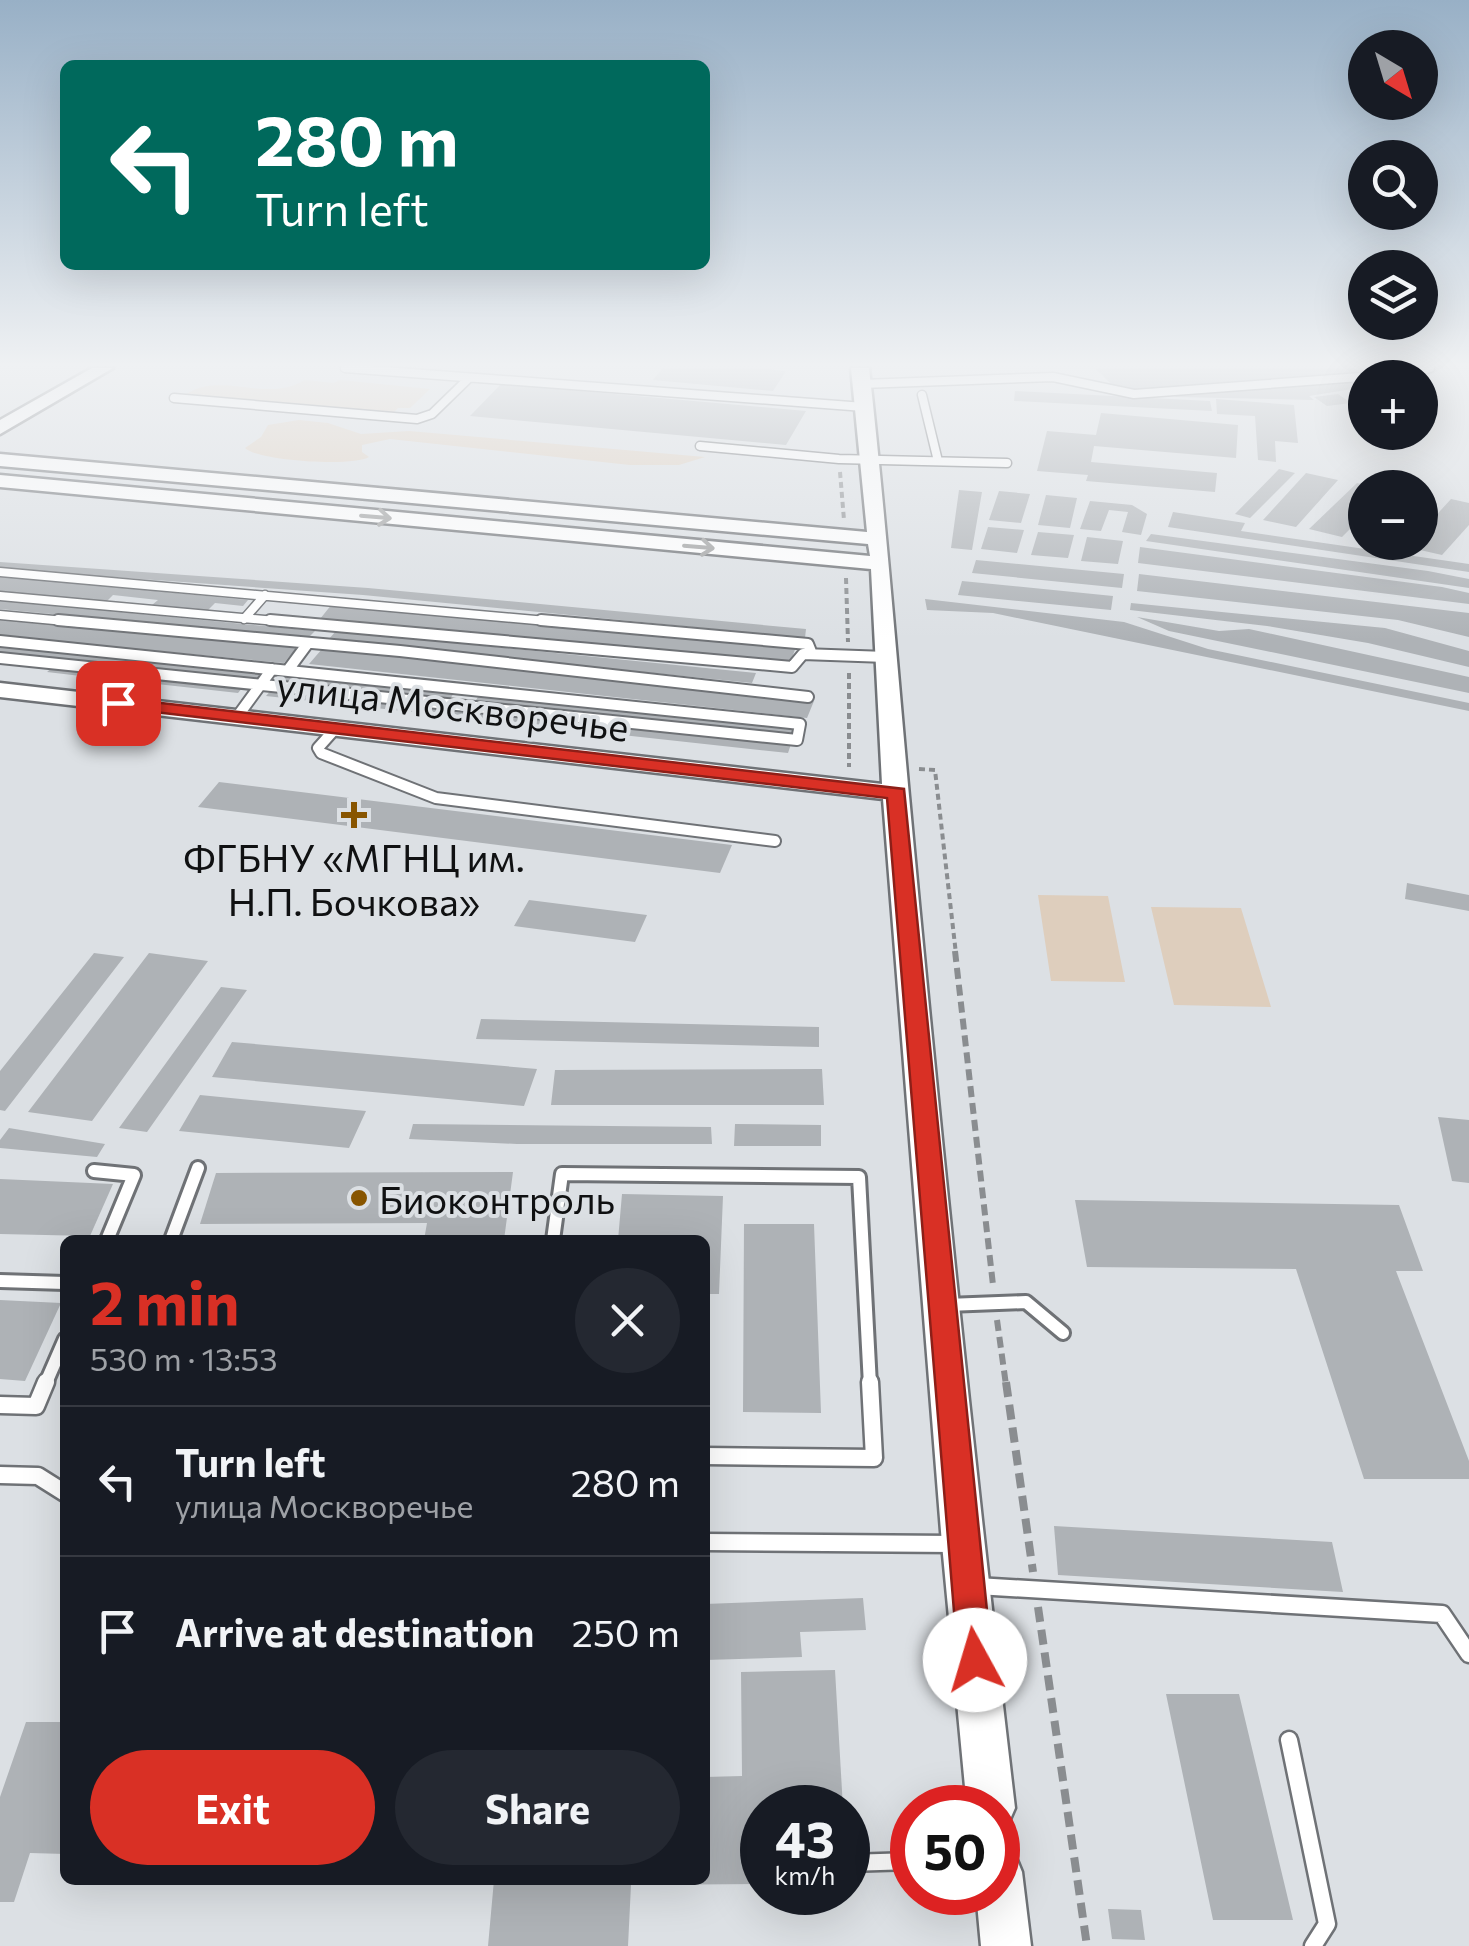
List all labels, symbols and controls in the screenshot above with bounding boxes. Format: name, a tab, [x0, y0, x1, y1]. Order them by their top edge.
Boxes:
north arrow	[1348, 30, 1438, 120]
map controls	[1348, 30, 1438, 560]
text: 280 m	[255, 95, 459, 180]
icon: left	[90, 100, 220, 230]
button: search	[1348, 140, 1438, 230]
text: Turn left	[255, 180, 429, 235]
button: layers	[1348, 250, 1438, 340]
button: +	[1348, 360, 1438, 450]
button: −	[1348, 470, 1438, 560]
one-way arrow	[359, 508, 391, 527]
one-way arrow	[683, 538, 715, 557]
street label: улица Москворечье	[274, 660, 632, 750]
pin	[76, 661, 161, 746]
icon: arrive	[91, 676, 146, 731]
marker: ФГБНУ «МГНЦ им. Н.П. Бочкова»	[341, 802, 367, 828]
place label: ФГБНУ «МГНЦ им. Н.П. Бочкова»	[183, 833, 525, 924]
place label: Биоконтроль	[379, 1175, 615, 1222]
marker: Биоконтроль	[348, 1187, 370, 1209]
text: 2 min	[90, 1264, 239, 1337]
button: close	[575, 1268, 680, 1373]
text: 530 m · 13:53	[90, 1338, 278, 1378]
text: Turn left	[175, 1438, 326, 1485]
icon: left	[90, 1454, 145, 1509]
text: 280 m	[571, 1458, 680, 1505]
text: улица Москворечье	[175, 1485, 473, 1525]
icon: arrive	[90, 1604, 145, 1659]
text: Arrive at destination	[175, 1608, 534, 1655]
text: 250 m	[572, 1608, 680, 1655]
position arrow	[923, 1608, 1027, 1712]
button: Exit	[90, 1750, 375, 1865]
button: Share	[395, 1750, 680, 1865]
speed limit sign: 50	[890, 1785, 1020, 1915]
text: 43	[775, 1807, 835, 1868]
text: km/h	[775, 1860, 835, 1890]

